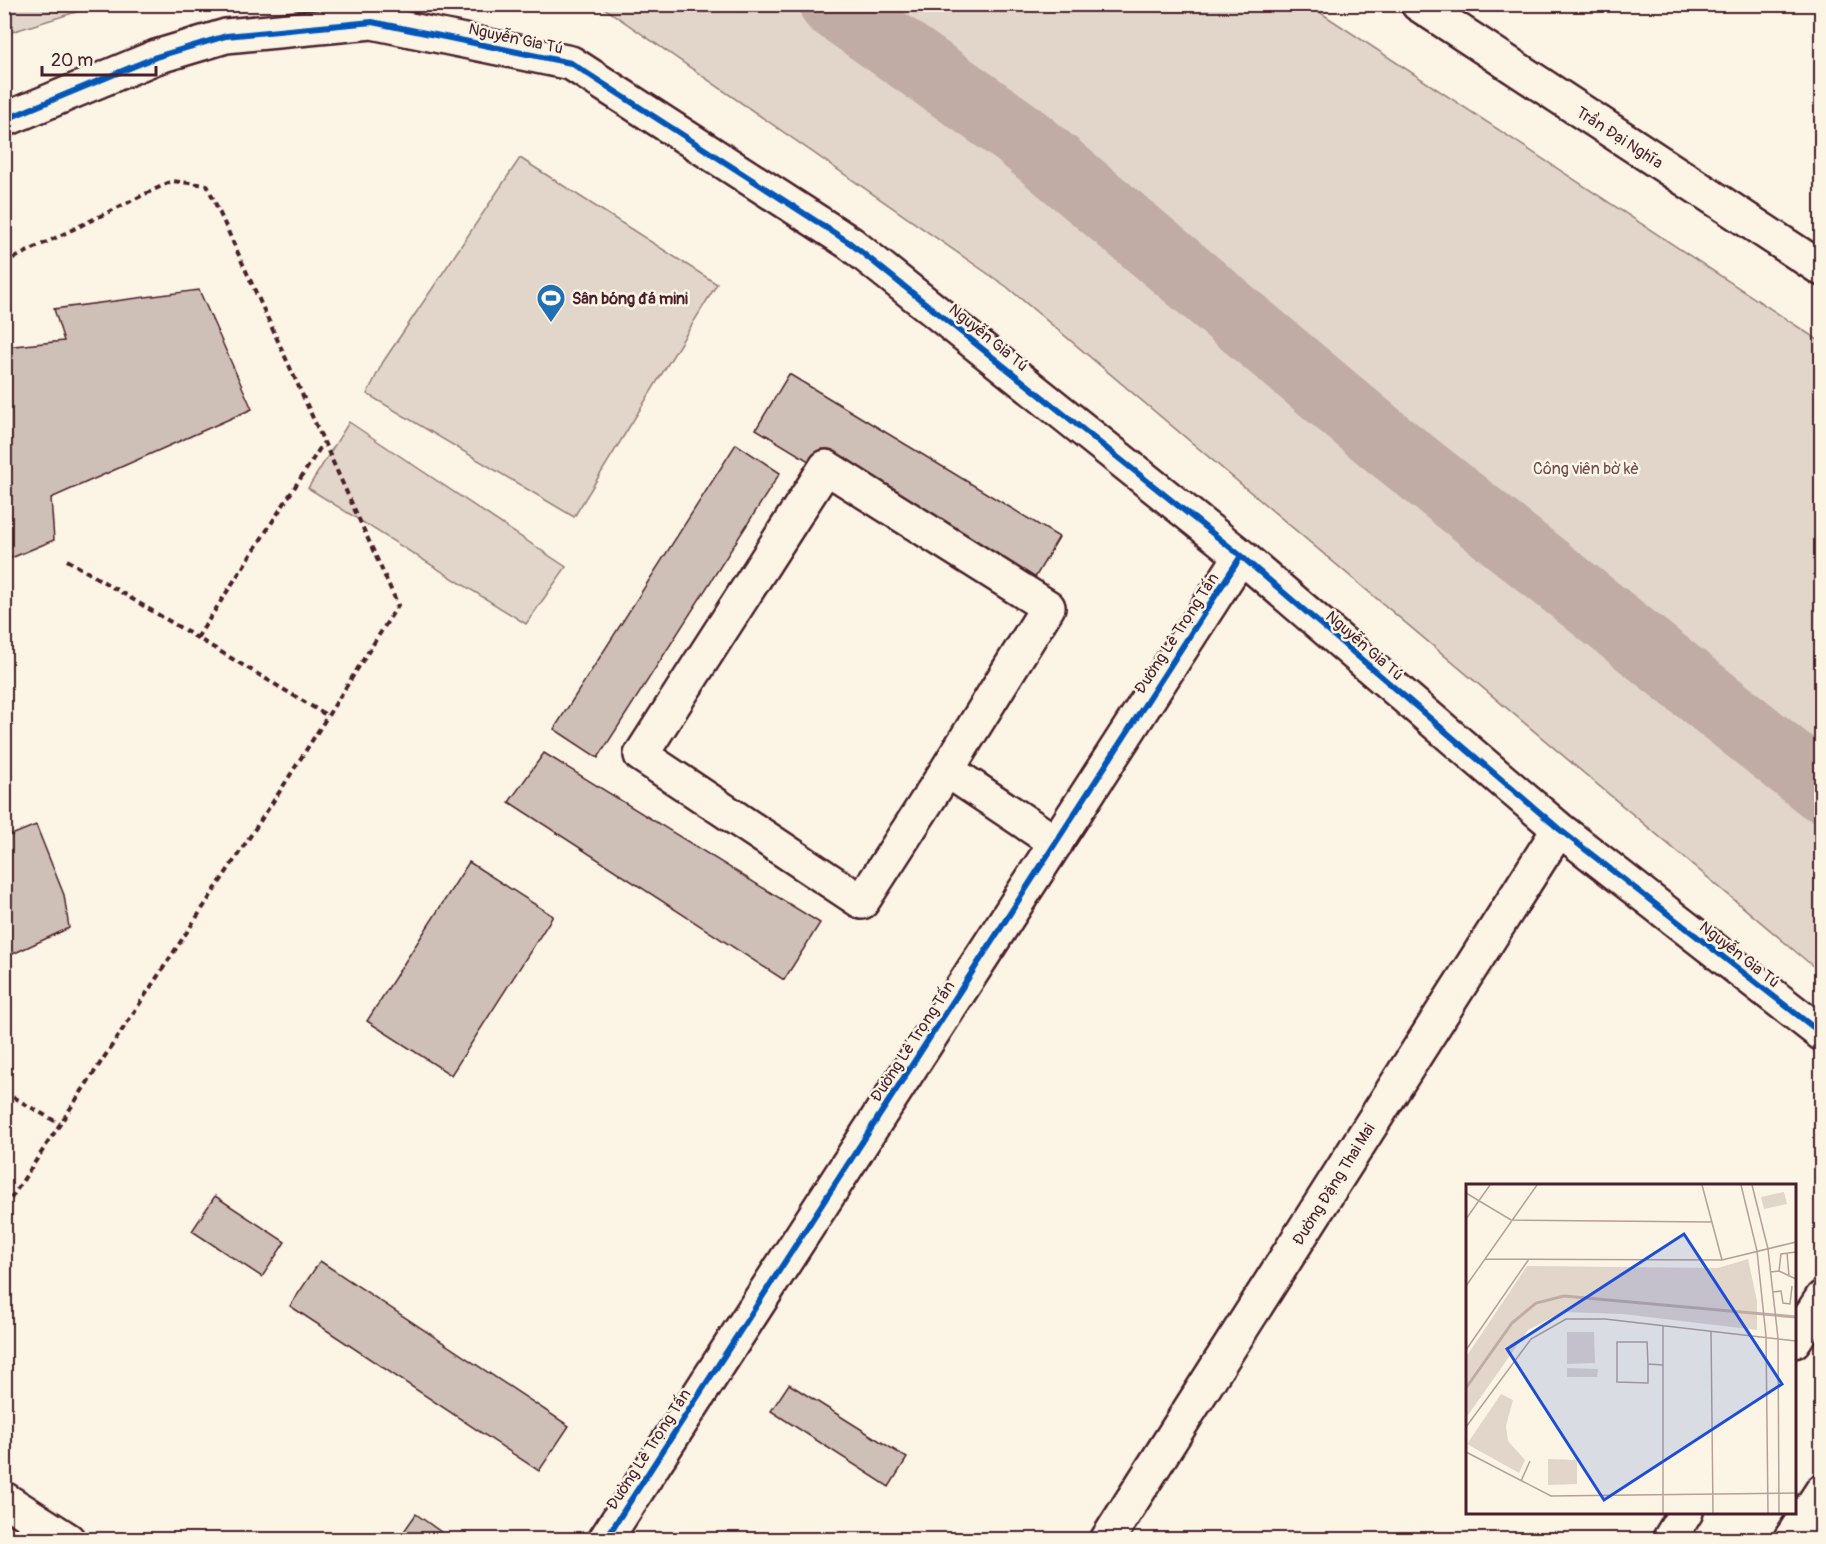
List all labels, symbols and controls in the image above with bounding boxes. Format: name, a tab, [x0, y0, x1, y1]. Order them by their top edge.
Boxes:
street label: Nguyễn Gia Tú	[467, 19, 565, 59]
scale bar	[42, 39, 156, 77]
text: 20 m	[51, 49, 93, 72]
street label: Trần Đại Nghĩa	[1572, 101, 1667, 173]
sports icon: Sân bóng đá mini	[535, 282, 567, 324]
place label: Sân bóng đá mini	[572, 289, 688, 309]
street label: Nguyễn Gia Tú	[945, 300, 1032, 376]
park label: Công viên bờ kè	[1533, 459, 1639, 479]
street label: Đường Lê Trọng Tấn	[1130, 569, 1223, 698]
street label: Nguyễn Gia Tú	[1321, 607, 1407, 685]
street label: Nguyễn Gia Tú	[1695, 917, 1783, 992]
street label: Đường Lê Trọng Tấn	[866, 977, 959, 1106]
street label: Đường Đặng Thai Mai	[1288, 1120, 1380, 1249]
inset map	[1466, 1184, 1796, 1514]
street label: Đường Lê Trọng Tấn	[602, 1385, 695, 1514]

